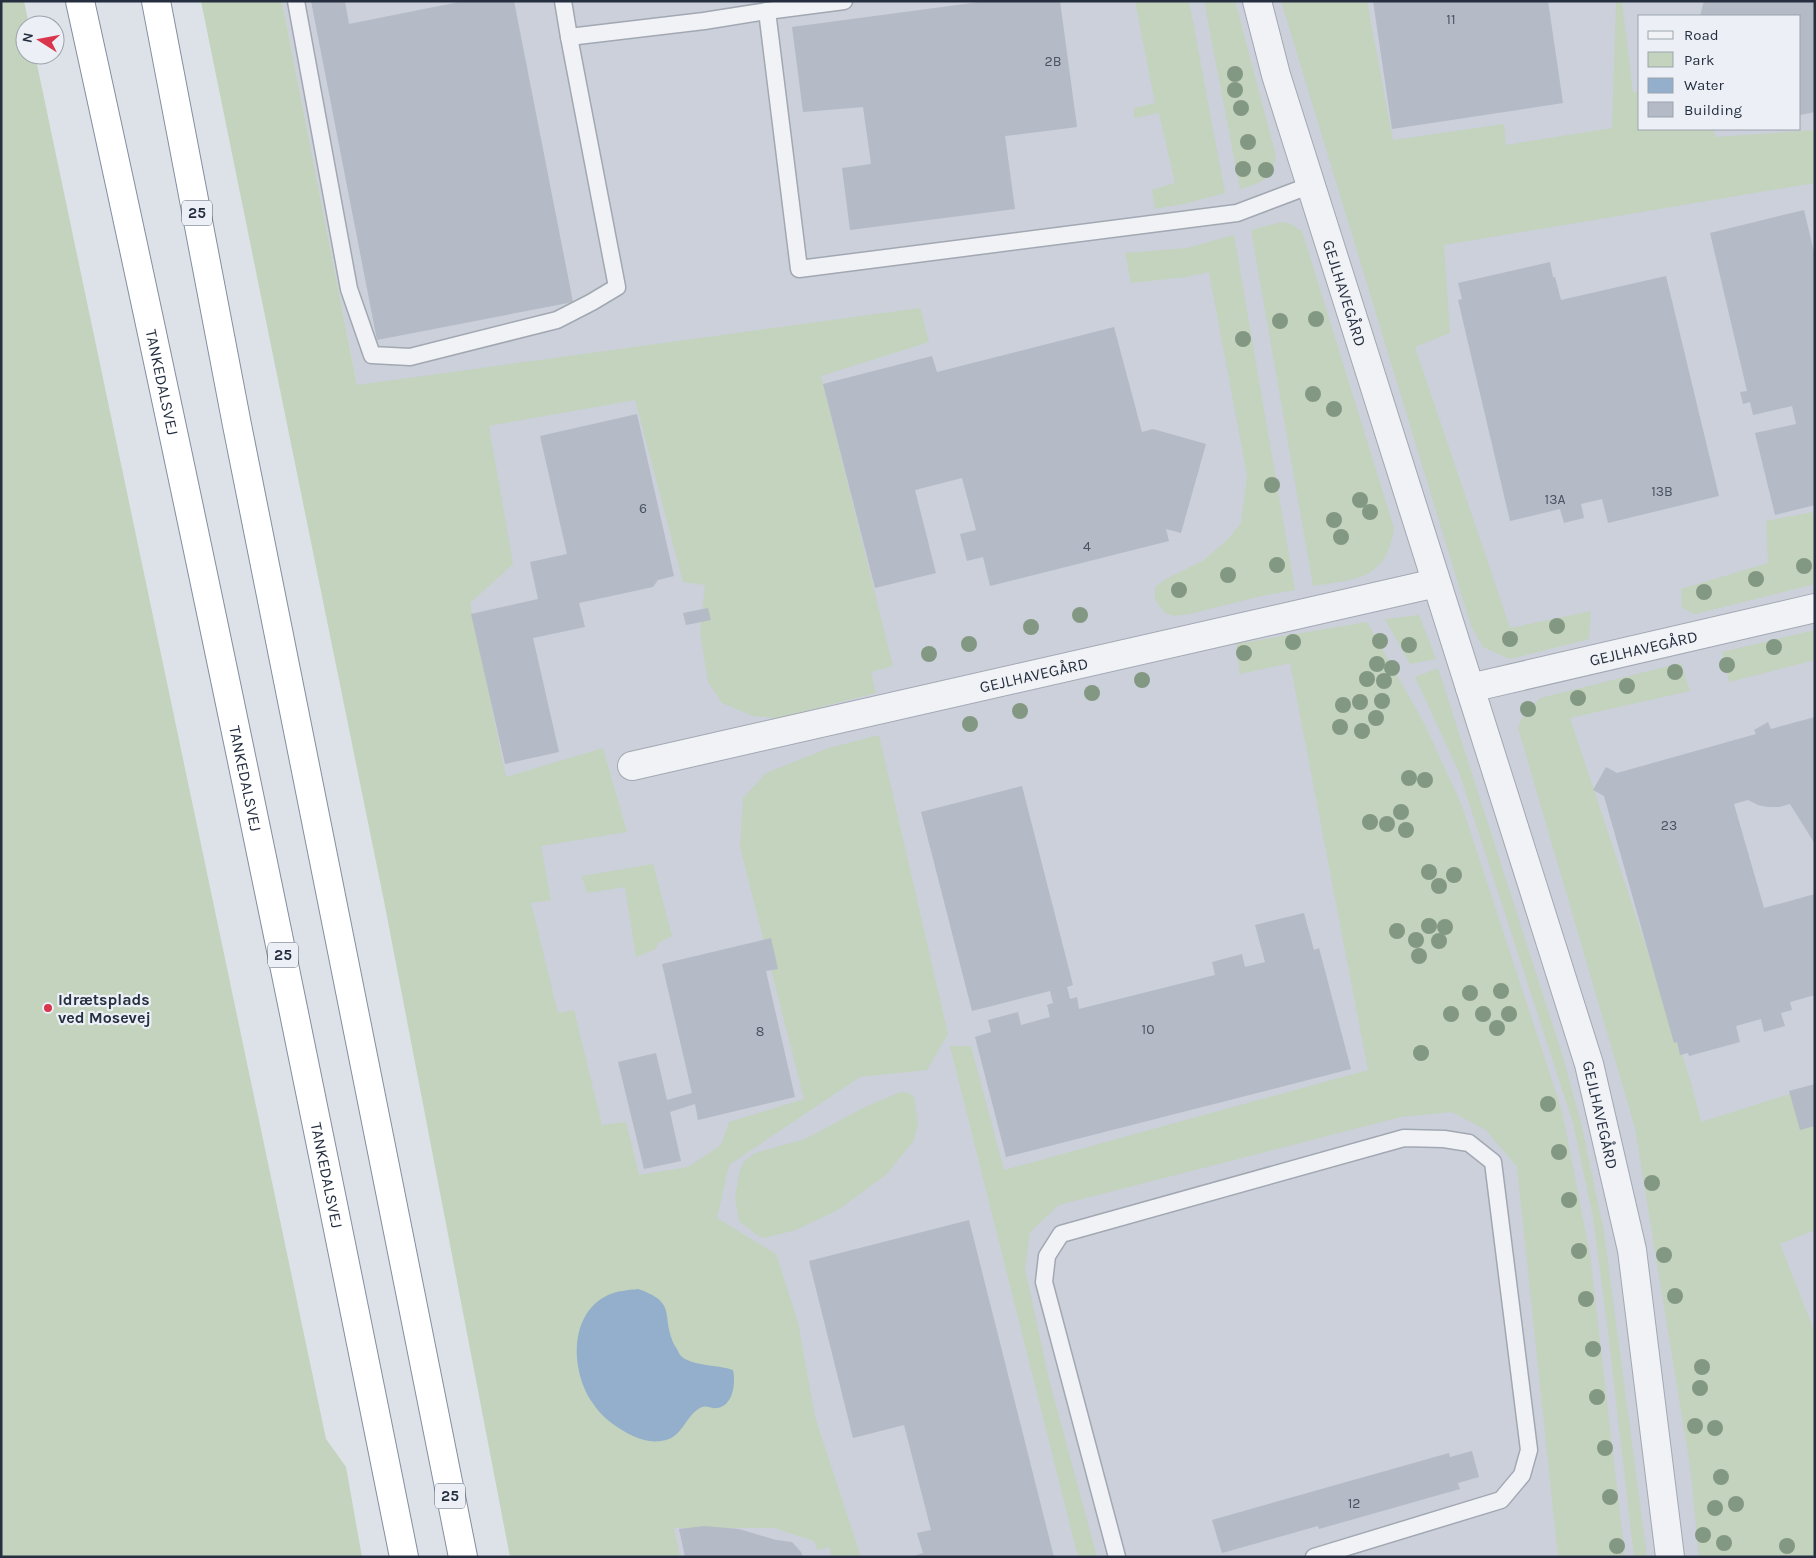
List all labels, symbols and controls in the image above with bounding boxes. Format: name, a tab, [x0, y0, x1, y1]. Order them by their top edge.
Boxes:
house number: 11	[1446, 11, 1456, 28]
north arrow	[15, 15, 65, 65]
legend	[1638, 15, 1801, 130]
text: Road	[1684, 26, 1719, 44]
text: N	[18, 31, 37, 44]
text: Park	[1684, 51, 1714, 69]
house number: 2B	[1045, 53, 1061, 70]
text: Water	[1684, 76, 1725, 94]
text: Building	[1684, 101, 1742, 119]
road number: 25	[182, 200, 212, 226]
street label: GEJLHAVEGÅRD	[1319, 237, 1371, 349]
street label: TANKEDALSVEJ	[142, 328, 183, 437]
house number: 13B	[1651, 483, 1673, 500]
house number: 13A	[1545, 491, 1565, 508]
house number: 6	[639, 500, 647, 517]
house number: 4	[1083, 538, 1091, 555]
street label: GEJLHAVEGÅRD	[1587, 626, 1699, 670]
street label: GEJLHAVEGÅRD	[978, 653, 1090, 696]
street label: TANKEDALSVEJ	[226, 724, 266, 833]
house number: 23	[1661, 817, 1677, 834]
road number: 25	[268, 942, 298, 968]
place label: Idrætsplads ved Mosevej	[58, 990, 151, 1027]
marker: Idrætsplads ved Mosevej	[42, 1002, 54, 1014]
house number: 10	[1142, 1021, 1154, 1038]
house number: 8	[756, 1023, 764, 1040]
street label: GEJLHAVEGÅRD	[1579, 1059, 1622, 1171]
street label: TANKEDALSVEJ	[307, 1121, 347, 1230]
road number: 25	[435, 1484, 465, 1508]
house number: 12	[1348, 1495, 1360, 1512]

